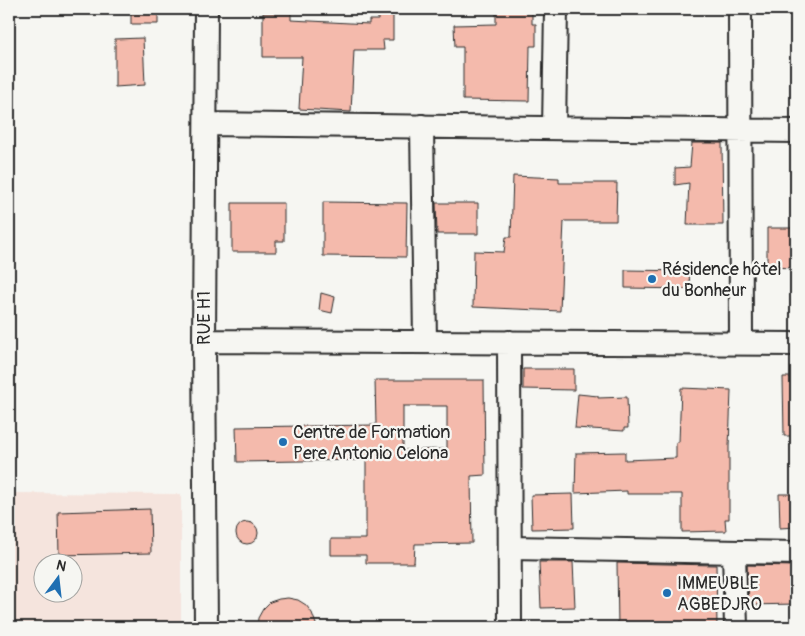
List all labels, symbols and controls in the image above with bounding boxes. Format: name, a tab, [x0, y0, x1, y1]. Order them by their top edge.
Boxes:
place label: Résidence hôtel du Bonheur	[662, 258, 782, 302]
marker: Résidence hôtel du Bonheur	[646, 273, 658, 285]
street label: RUE H1	[193, 291, 216, 345]
place label: Centre de Formation Pere Antonio Celona	[293, 421, 450, 465]
marker: Centre de Formation Pere Antonio Celona	[277, 436, 289, 448]
north arrow	[32, 554, 82, 604]
text: N	[54, 556, 68, 575]
place label: IMMEUBLE AGBEDJRO	[677, 572, 762, 616]
marker: IMMEUBLE AGBEDJRO	[661, 587, 673, 599]

